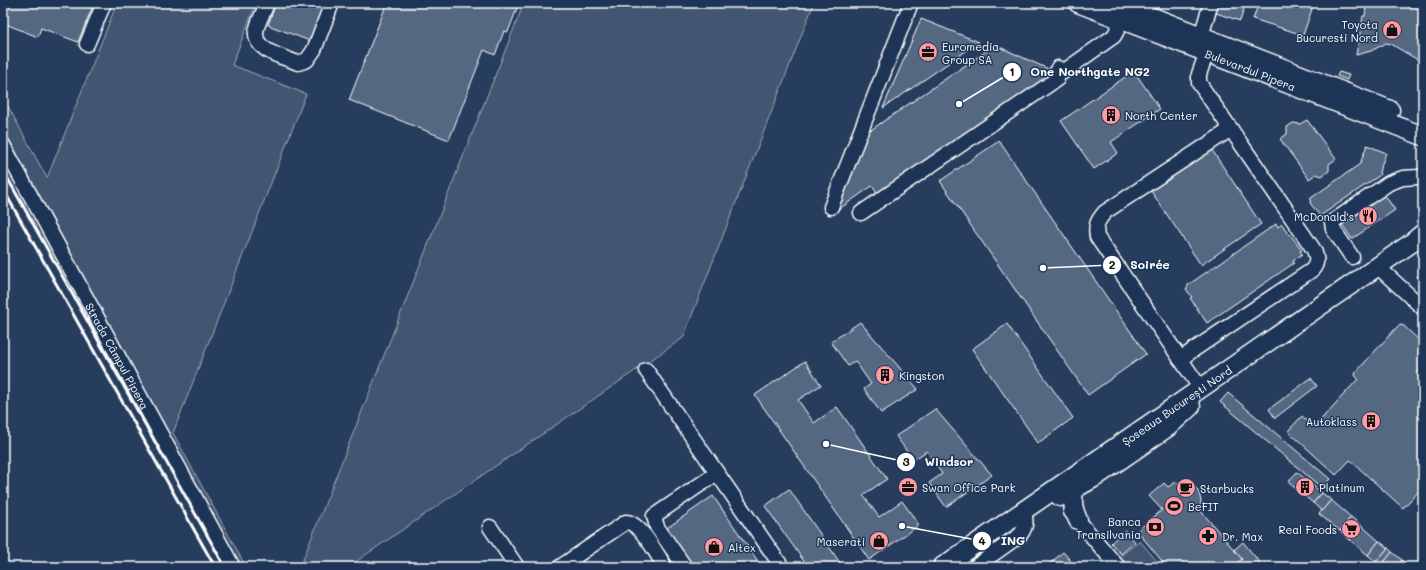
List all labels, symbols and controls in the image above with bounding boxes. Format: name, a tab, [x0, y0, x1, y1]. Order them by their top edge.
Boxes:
place label: Toyota Bucuresti Nord	[1296, 17, 1378, 45]
shop icon: Toyota Bucuresti Nord	[1381, 19, 1403, 41]
place label: Euromedia Group SA	[942, 39, 999, 67]
office icon: Euromedia Group SA	[917, 41, 939, 63]
street label: Bulevardul Pipera	[1203, 45, 1298, 94]
callout: One Northgate NG2	[1002, 60, 1158, 84]
text: 1	[1009, 63, 1015, 79]
text: One Northgate NG2	[1030, 63, 1150, 79]
building icon: North Center	[1100, 104, 1122, 126]
place label: North Center	[1125, 108, 1198, 123]
restaurant icon: McDonald's	[1357, 205, 1379, 227]
place label: McDonald's	[1294, 209, 1354, 224]
callout: Soirée	[1102, 253, 1177, 277]
text: 2	[1109, 256, 1116, 272]
text: Soirée	[1130, 256, 1170, 272]
street label: Strada Câmpul Pipera	[83, 300, 153, 412]
street label: Șoseaua București Nord	[1119, 362, 1234, 449]
building icon: Kingston	[874, 364, 896, 386]
place label: Kingston	[899, 368, 944, 383]
building icon: Autoklass	[1360, 410, 1382, 432]
place label: Autoklass	[1306, 414, 1357, 429]
callout: Windsor	[896, 450, 981, 474]
text: 3	[902, 453, 910, 469]
text: Windsor	[925, 453, 973, 469]
office icon: Swan Office Park	[897, 476, 919, 498]
building icon: Platinum	[1294, 476, 1316, 498]
cafe icon: Starbucks	[1175, 477, 1197, 499]
place label: Swan Office Park	[922, 480, 1016, 495]
place label: Platinum	[1319, 480, 1364, 495]
place label: Starbucks	[1200, 481, 1254, 496]
sports icon: BeFIT	[1163, 495, 1185, 517]
place label: BeFIT	[1188, 499, 1219, 514]
place label: Banca Transilvania	[1076, 514, 1141, 542]
bank icon: Banca Transilvania	[1144, 516, 1166, 538]
supermarket icon: Real Foods	[1340, 518, 1362, 540]
place label: Real Foods	[1278, 522, 1337, 537]
pharmacy icon: Dr. Max	[1197, 525, 1219, 547]
callout: ING	[972, 529, 1033, 553]
place label: Dr. Max	[1222, 529, 1263, 544]
shop icon: Maserati	[868, 530, 890, 552]
text: 4	[978, 532, 986, 548]
text: ING	[1001, 532, 1025, 548]
place label: Maserati	[817, 534, 865, 549]
shop icon: Altex	[703, 536, 725, 558]
place label: Altex	[728, 540, 756, 555]

